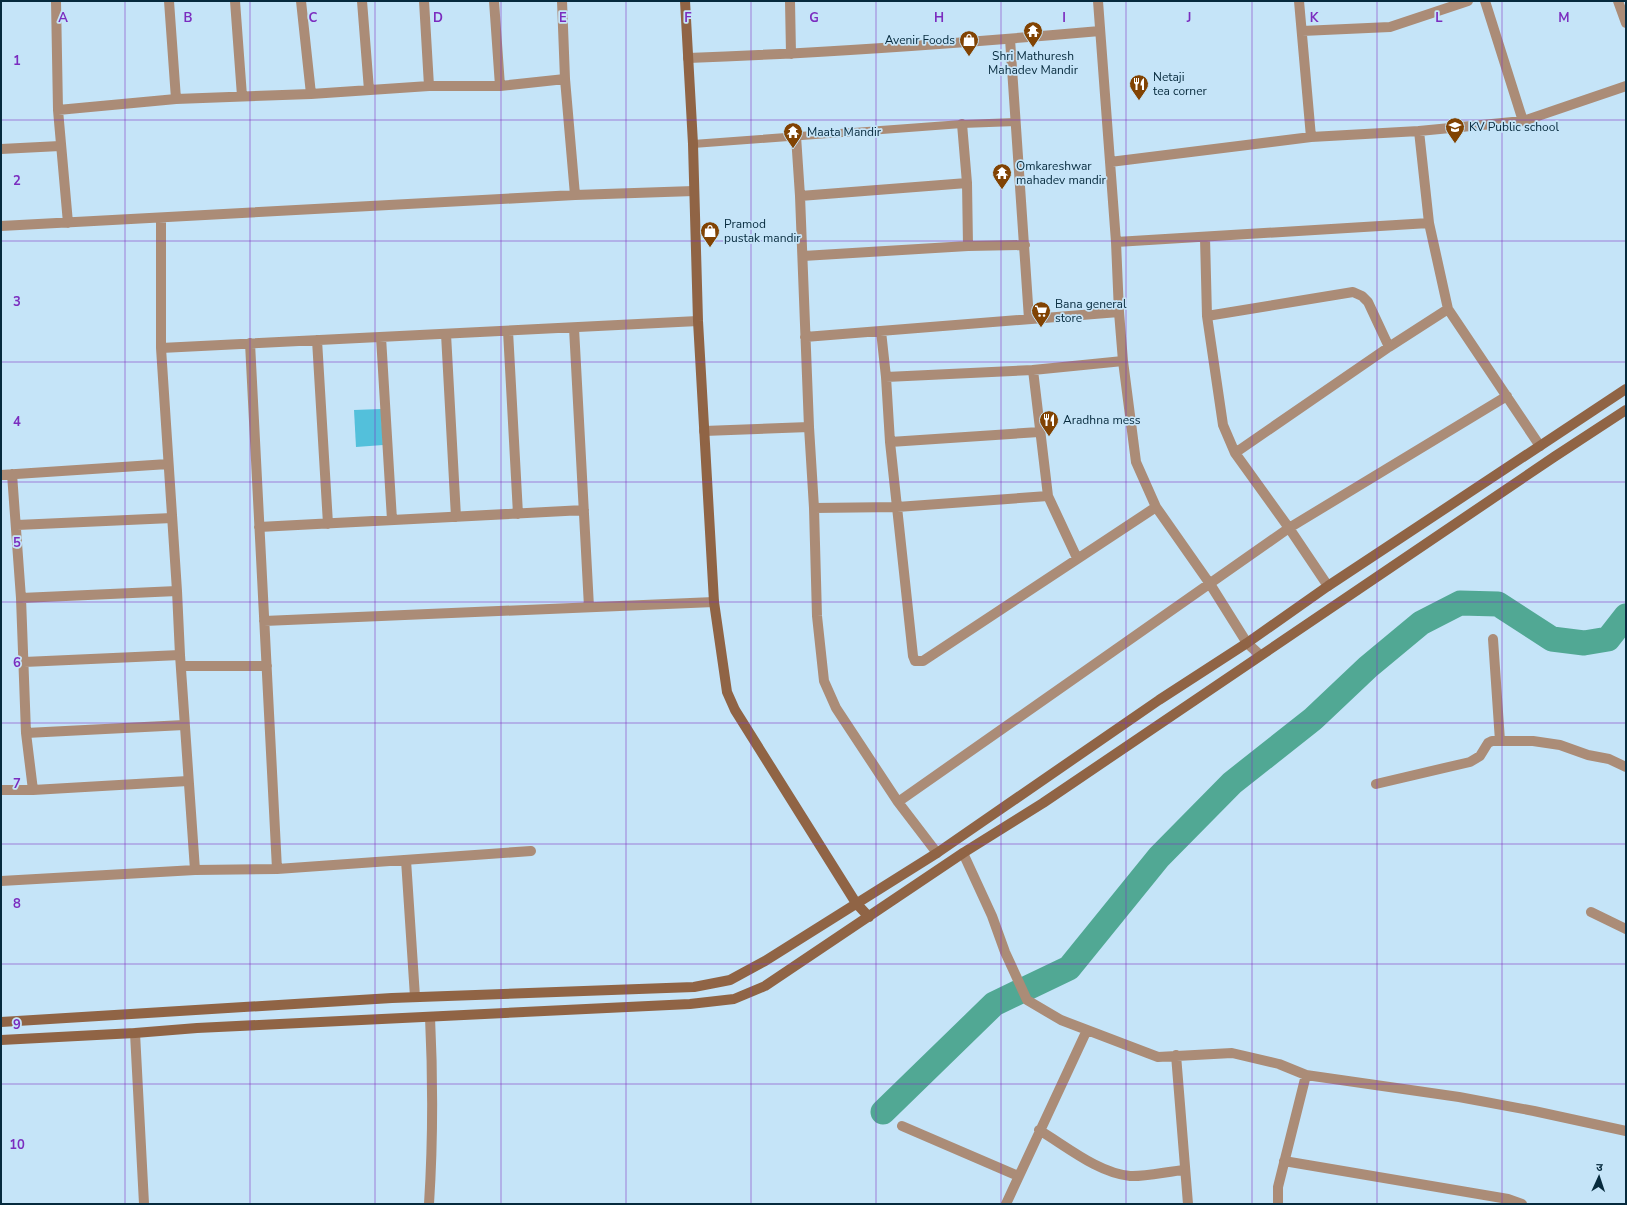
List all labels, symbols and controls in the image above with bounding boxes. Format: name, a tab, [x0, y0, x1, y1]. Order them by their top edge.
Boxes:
text: A	[58, 9, 68, 27]
text: B	[184, 9, 193, 27]
text: C	[309, 9, 318, 27]
text: D	[433, 9, 443, 27]
text: E	[559, 9, 567, 27]
text: F	[684, 9, 692, 27]
text: G	[809, 9, 819, 27]
text: H	[934, 9, 944, 27]
text: I	[1062, 9, 1066, 27]
text: J	[1186, 9, 1191, 27]
text: K	[1310, 9, 1319, 27]
text: L	[1435, 9, 1443, 27]
text: M	[1558, 9, 1570, 27]
temple icon: Shri Mathuresh Mahadev Mandir	[1022, 20, 1044, 48]
shop icon: Avenir Foods	[958, 29, 980, 57]
place label: Avenir Foods	[885, 32, 955, 48]
place label: Shri Mathuresh Mahadev Mandir	[988, 48, 1079, 78]
text: 1	[13, 52, 21, 70]
place label: Netaji tea corner	[1153, 69, 1208, 99]
restaurant icon: Netaji tea corner	[1128, 73, 1150, 101]
school or university icon: KV Public school	[1444, 116, 1466, 144]
place label: KV Public school	[1469, 119, 1559, 135]
temple icon: Maata Mandir	[782, 121, 804, 149]
place label: Maata Mandir	[807, 124, 882, 140]
place label: Omkareshwar mahadev mandir	[1016, 158, 1107, 188]
temple icon: Omkareshwar mahadev mandir	[991, 162, 1013, 190]
text: 2	[13, 172, 21, 190]
place label: Pramod pustak mandir	[724, 216, 801, 246]
shop icon: Pramod pustak mandir	[699, 220, 721, 248]
text: 3	[13, 293, 21, 311]
place label: Bana general store	[1055, 296, 1127, 326]
supermarket icon: Bana general store	[1030, 300, 1052, 328]
restaurant icon: Aradhna mess	[1038, 409, 1060, 437]
place label: Aradhna mess	[1063, 412, 1141, 428]
text: 4	[13, 413, 21, 431]
text: 5	[13, 534, 21, 552]
text: 6	[13, 654, 21, 672]
text: 7	[13, 775, 21, 793]
text: 8	[13, 895, 21, 913]
text: 9	[13, 1016, 21, 1034]
text: 10	[9, 1136, 25, 1154]
north arrow	[1579, 1157, 1619, 1197]
text: उ	[1596, 1160, 1604, 1175]

